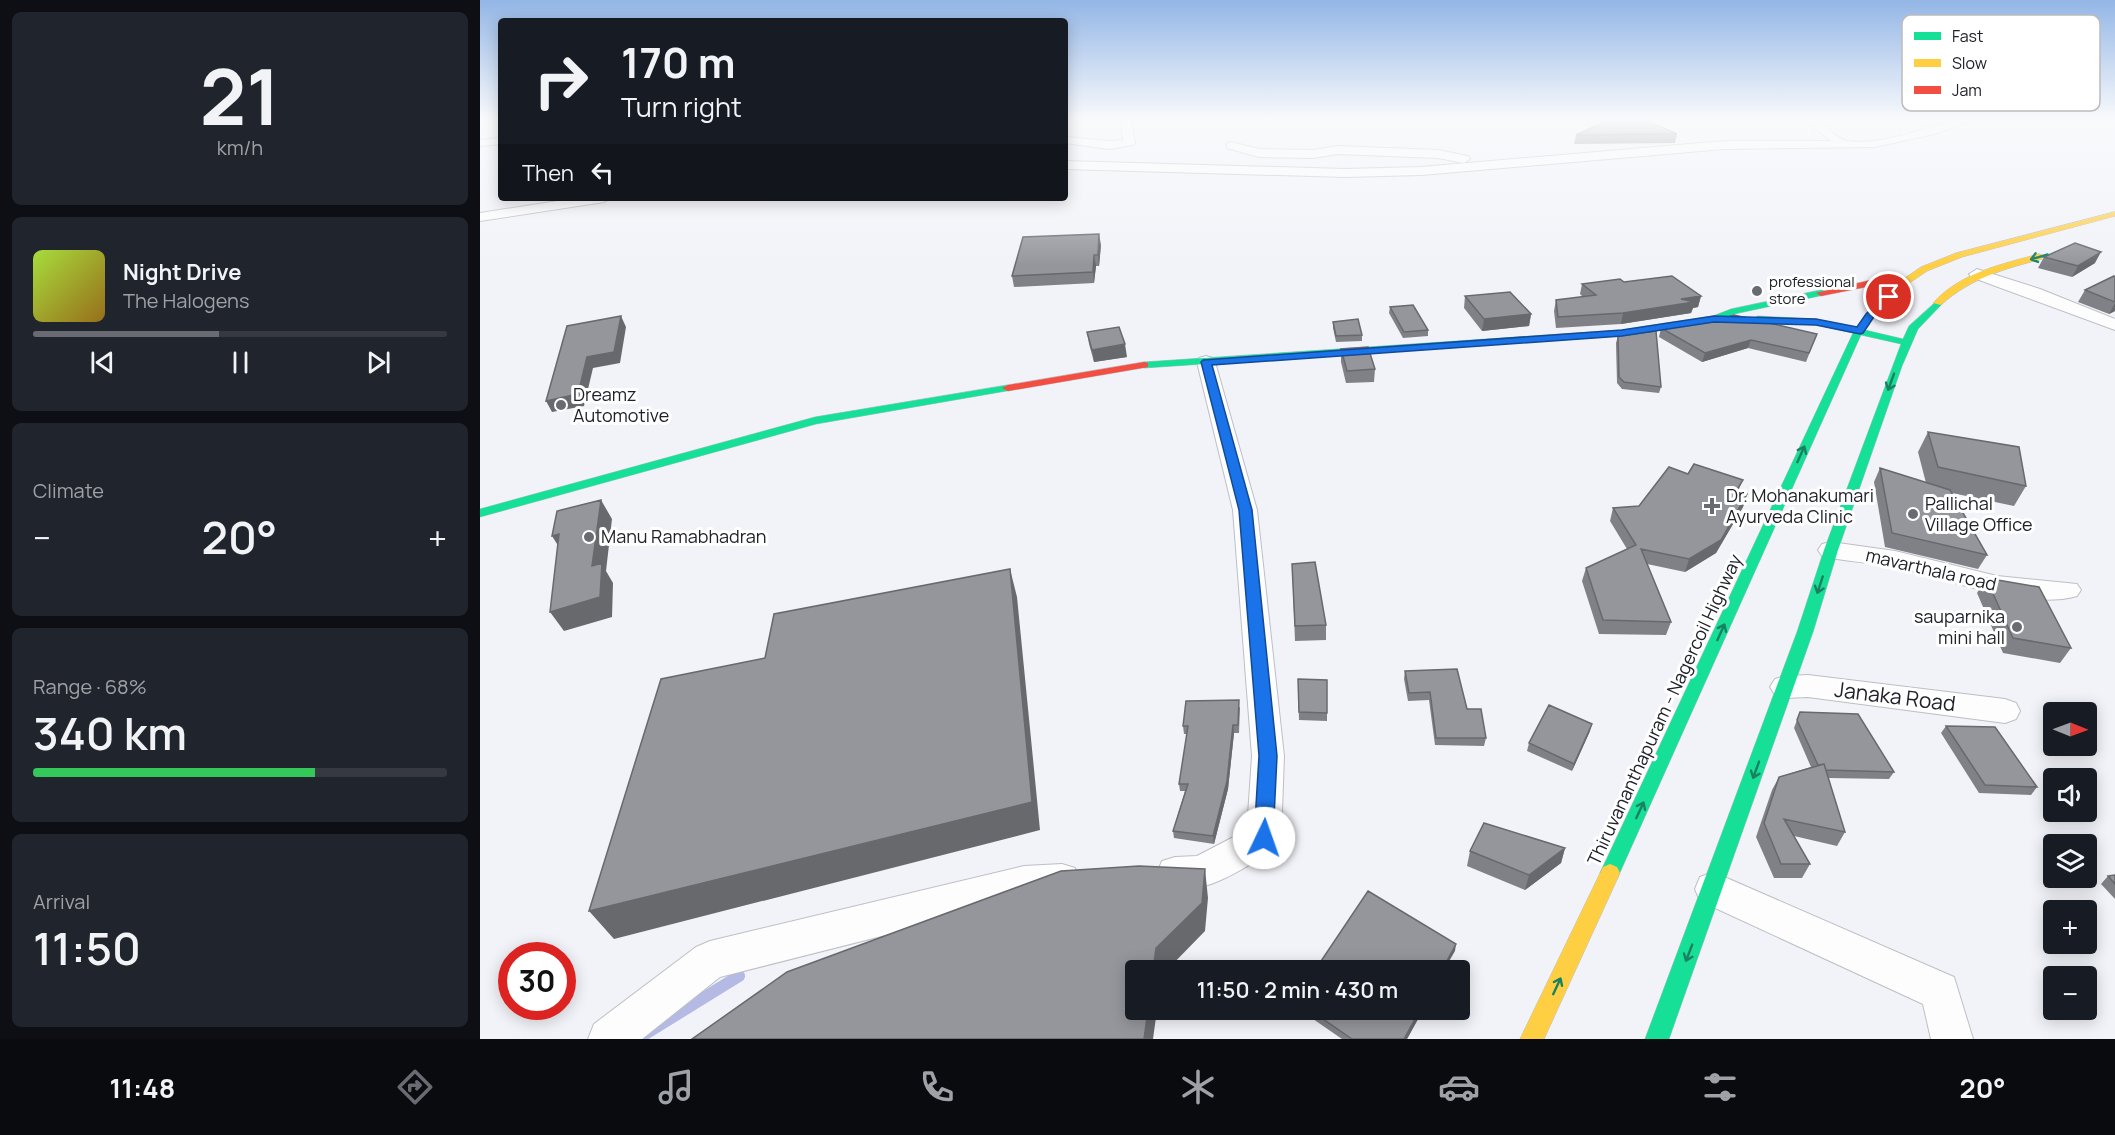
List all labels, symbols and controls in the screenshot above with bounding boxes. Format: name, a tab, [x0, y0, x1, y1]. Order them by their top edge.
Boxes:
legend	[1902, 15, 2100, 111]
text: Fast	[1952, 25, 1983, 47]
text: 170 m	[621, 33, 736, 91]
text: 21	[200, 42, 280, 148]
icon: right	[522, 42, 600, 120]
text: Slow	[1952, 52, 1987, 74]
text: Jam	[1952, 79, 1982, 101]
text: Turn right	[621, 88, 742, 125]
text: km/h	[217, 134, 263, 161]
icon: left	[586, 156, 619, 189]
text: Then	[522, 158, 574, 188]
one-way arrow	[2029, 252, 2048, 263]
text: Night Drive	[123, 257, 242, 287]
place label: professional store	[1769, 271, 1855, 309]
pin	[1863, 271, 1914, 322]
icon: arrive	[1872, 280, 1905, 313]
marker: professional store	[1750, 284, 1764, 298]
text: The Halogens	[123, 287, 249, 314]
icon: previous	[86, 346, 119, 379]
icon: pause	[224, 346, 257, 379]
icon: next	[362, 346, 395, 379]
one-way arrow	[1885, 372, 1896, 391]
place label: Dreamz Automotive	[573, 382, 669, 427]
marker: Dreamz Automotive	[554, 398, 568, 412]
one-way arrow	[1796, 446, 1807, 464]
text: Climate	[33, 477, 104, 504]
place label: Dr. Mohanakumari Ayurveda Clinic	[1726, 483, 1874, 528]
place label: Pallichal Village Office	[1925, 491, 2033, 536]
marker: Dr. Mohanakumari Ayurveda Clinic	[1703, 497, 1721, 515]
text: 20°	[202, 506, 277, 568]
marker: Pallichal Village Office	[1906, 507, 1920, 521]
text: −	[33, 515, 51, 560]
text: +	[428, 515, 447, 560]
place label: Manu Ramabhadran	[601, 524, 767, 548]
marker: Manu Ramabhadran	[582, 530, 596, 544]
street label: mavarthala road	[1864, 542, 1999, 596]
street label: Thiruvananthapuram - Nagercoil Highway	[1581, 550, 1747, 869]
one-way arrow	[1814, 575, 1825, 594]
place label: sauparnika mini hall	[1914, 604, 2005, 649]
marker: sauparnika mini hall	[2010, 620, 2024, 634]
one-way arrow	[1716, 624, 1728, 642]
text: Range · 68%	[33, 673, 147, 700]
street label: Janaka Road	[1833, 675, 1957, 717]
text: 340 km	[33, 702, 187, 764]
north arrow	[2043, 702, 2097, 756]
map controls	[2043, 702, 2097, 1020]
one-way arrow	[1749, 760, 1760, 778]
button: sound	[2043, 768, 2097, 822]
one-way arrow	[1635, 801, 1647, 819]
position arrow	[1232, 806, 1296, 870]
button: layers	[2043, 834, 2097, 888]
text: Arrival	[33, 888, 90, 915]
button: +	[2043, 900, 2097, 954]
text: 11:50	[33, 917, 141, 979]
speed limit sign: 30	[498, 942, 576, 1020]
one-way arrow	[1683, 943, 1694, 962]
button: −	[2043, 966, 2097, 1020]
text: 11:50 · 2 min · 430 m	[1197, 975, 1398, 1005]
one-way arrow	[1552, 978, 1564, 996]
icon: directions	[394, 1066, 436, 1108]
icon: music	[655, 1066, 697, 1108]
icon: phone	[916, 1066, 958, 1108]
icon: climate	[1177, 1066, 1219, 1108]
icon: car	[1438, 1066, 1480, 1108]
icon: filters	[1699, 1066, 1741, 1108]
text: 11:48	[109, 1069, 175, 1106]
text: 20°	[1960, 1069, 2006, 1106]

